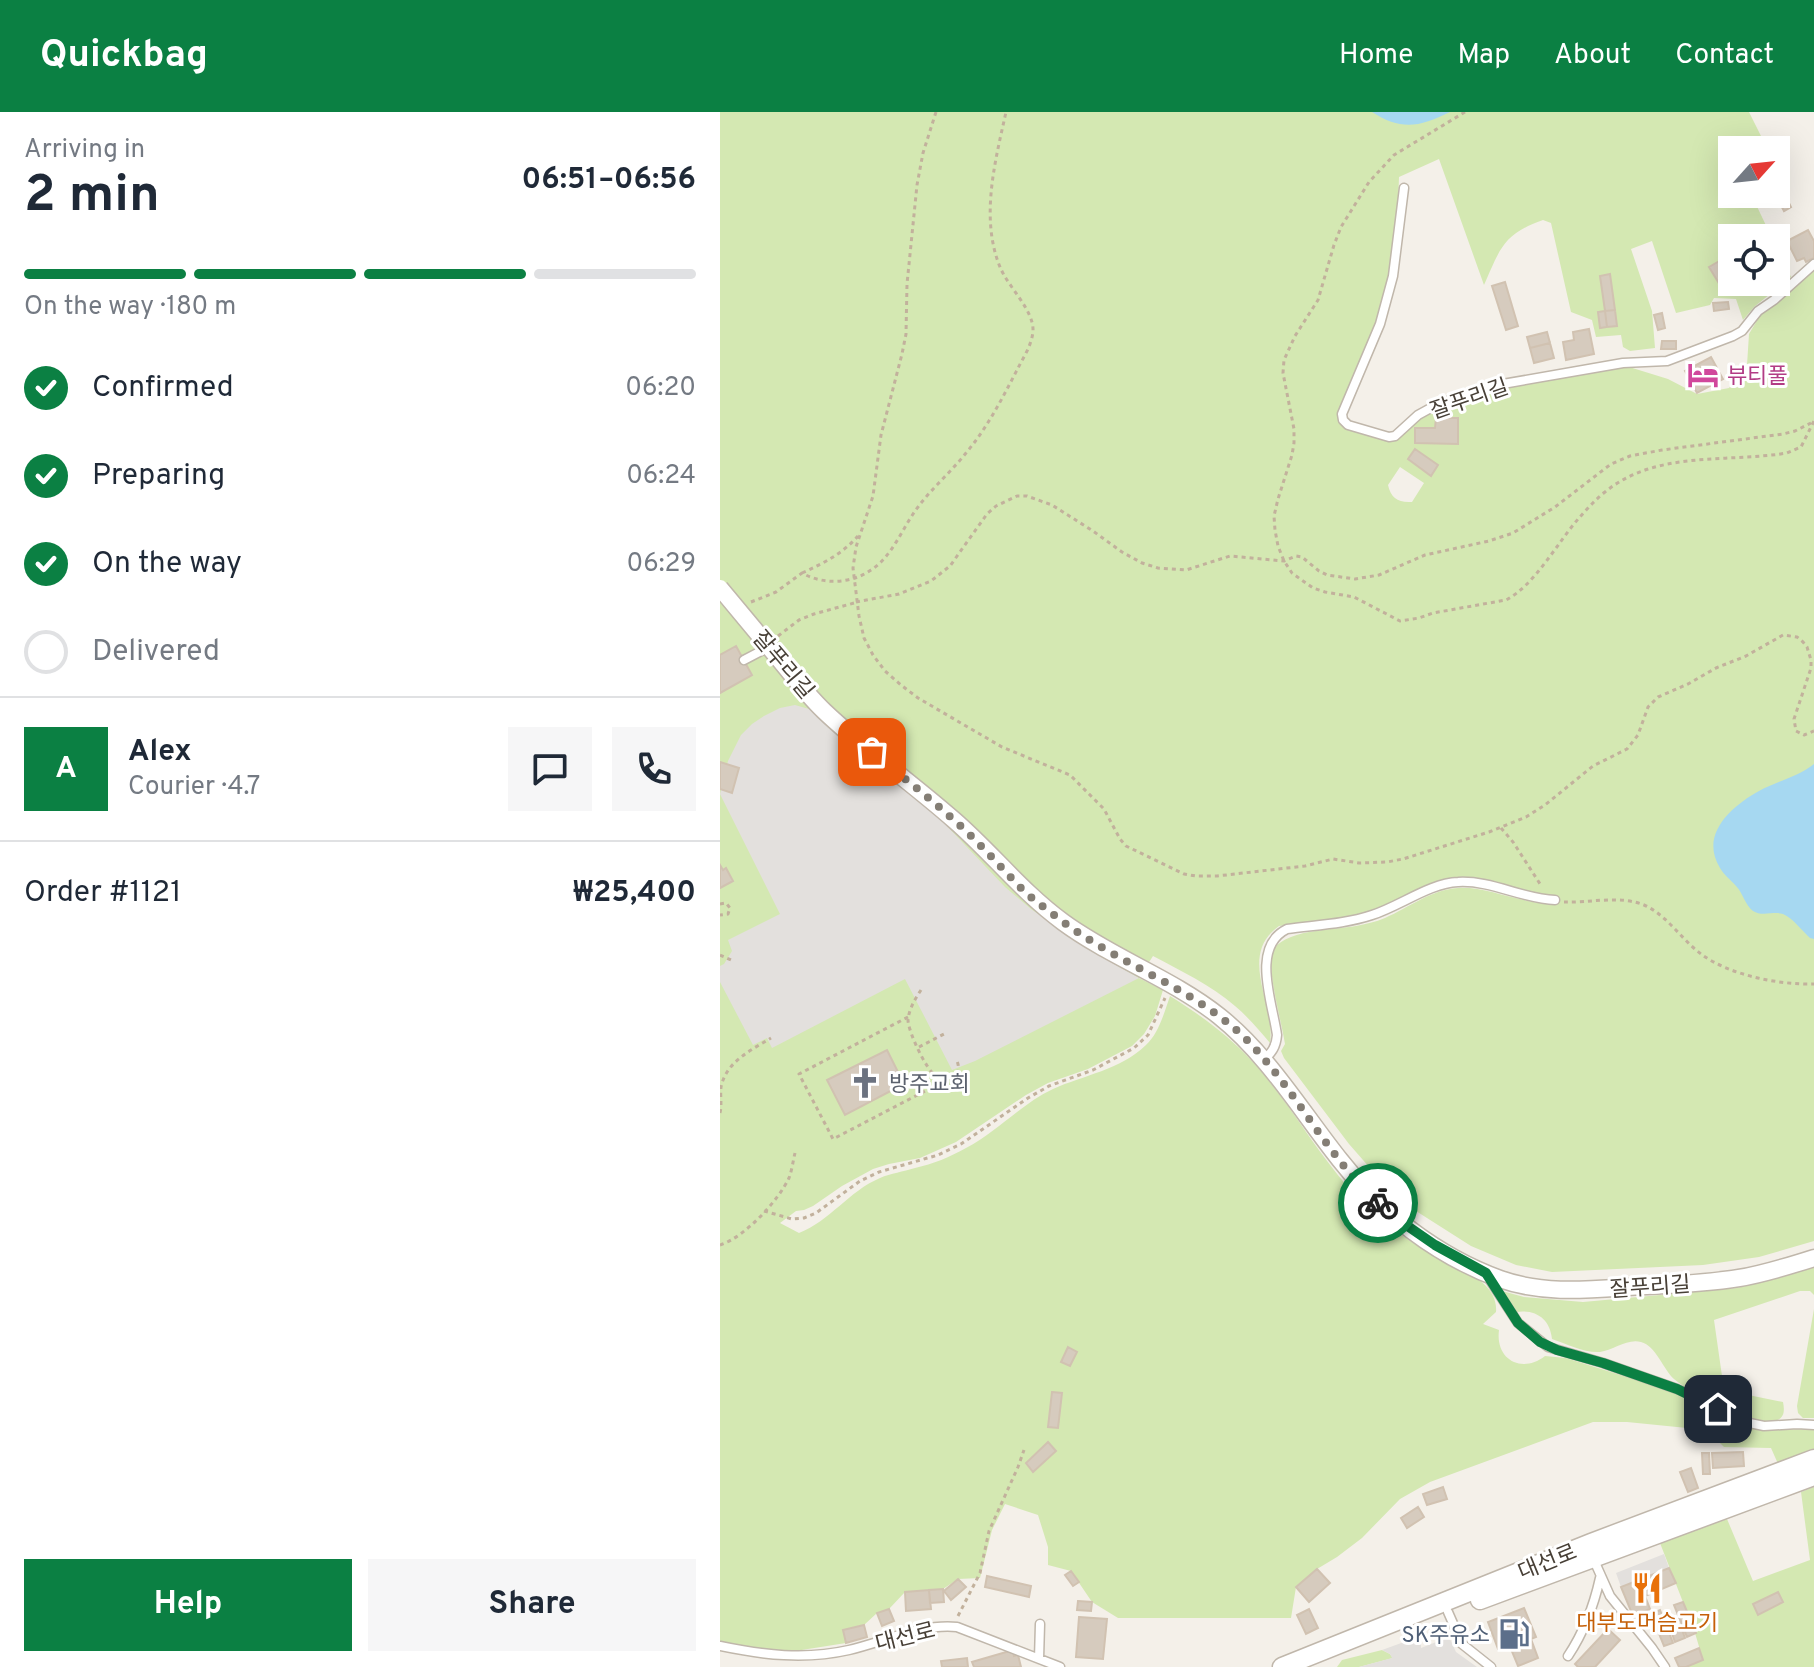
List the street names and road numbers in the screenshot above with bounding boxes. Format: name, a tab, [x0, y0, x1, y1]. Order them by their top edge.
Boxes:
street label: 잘푸리길	[1427, 374, 1512, 426]
street label: 잘푸리길	[746, 626, 818, 705]
street label: 잘푸리길	[1609, 1272, 1692, 1305]
street label: 대선로	[1515, 1539, 1581, 1587]
street label: 대선로	[873, 1618, 938, 1659]

